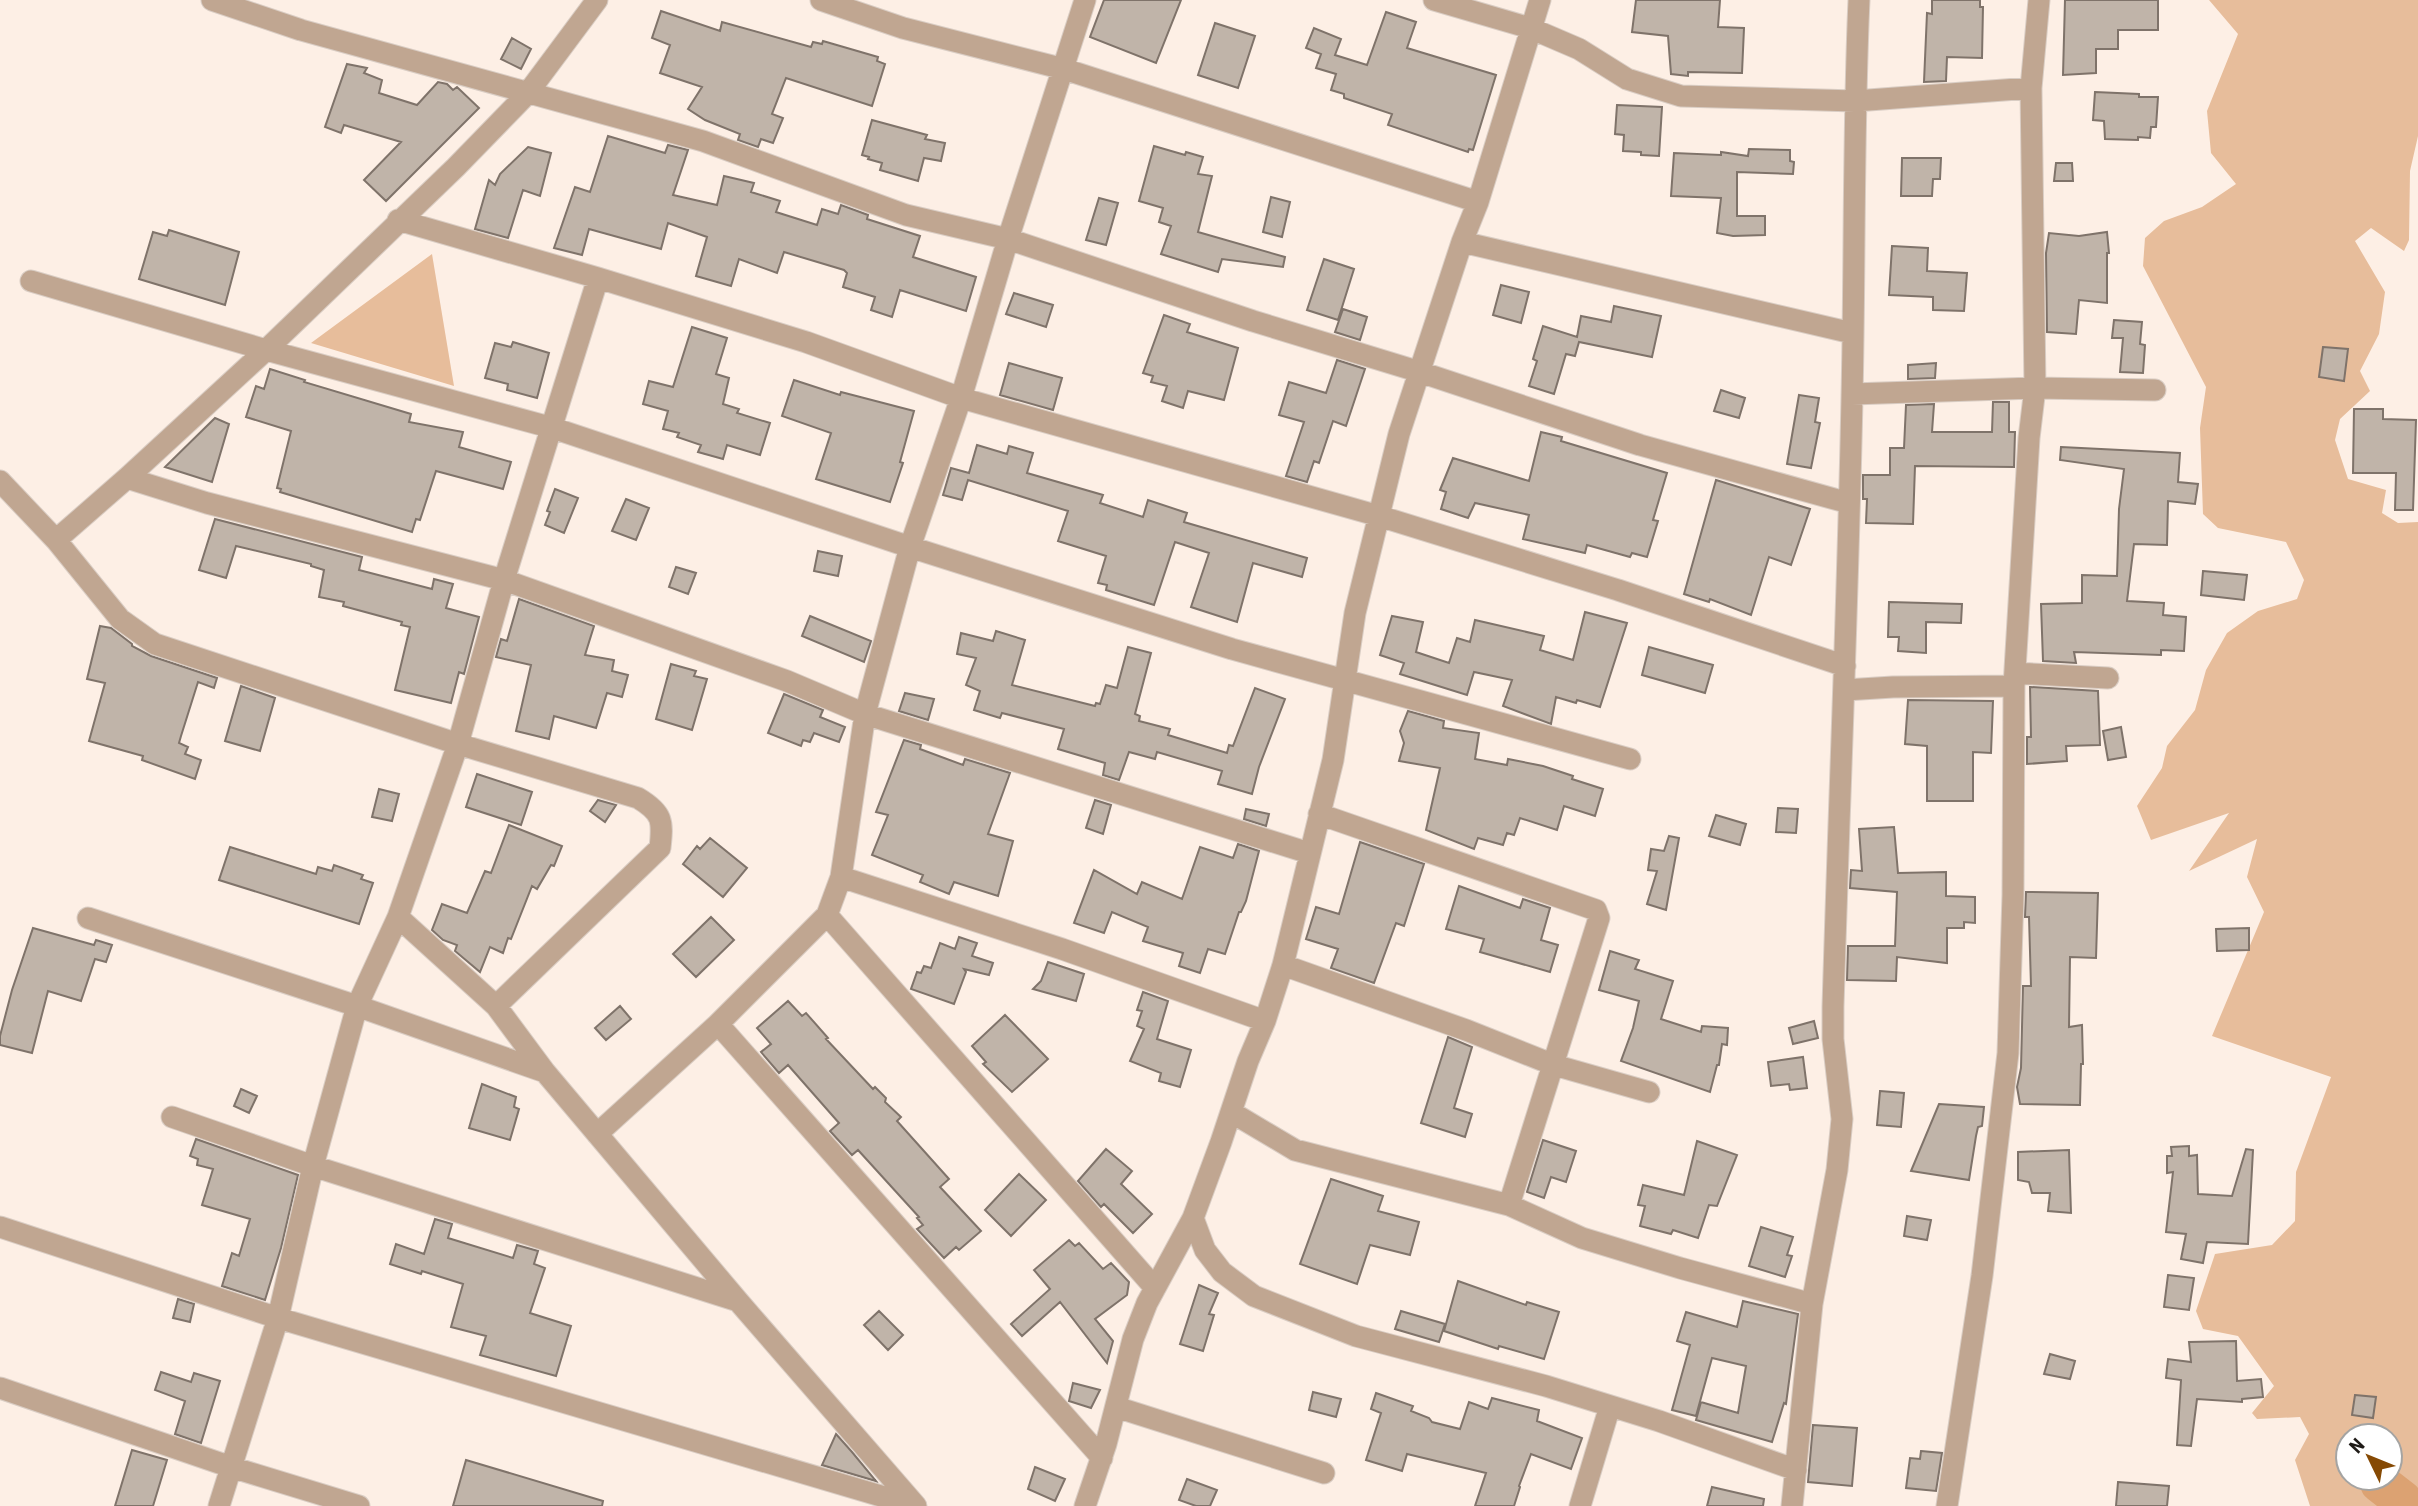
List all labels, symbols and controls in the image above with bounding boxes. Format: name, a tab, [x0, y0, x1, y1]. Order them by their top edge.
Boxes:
north arrow	[2334, 1422, 2404, 1492]
text: N	[2345, 1434, 2369, 1458]

